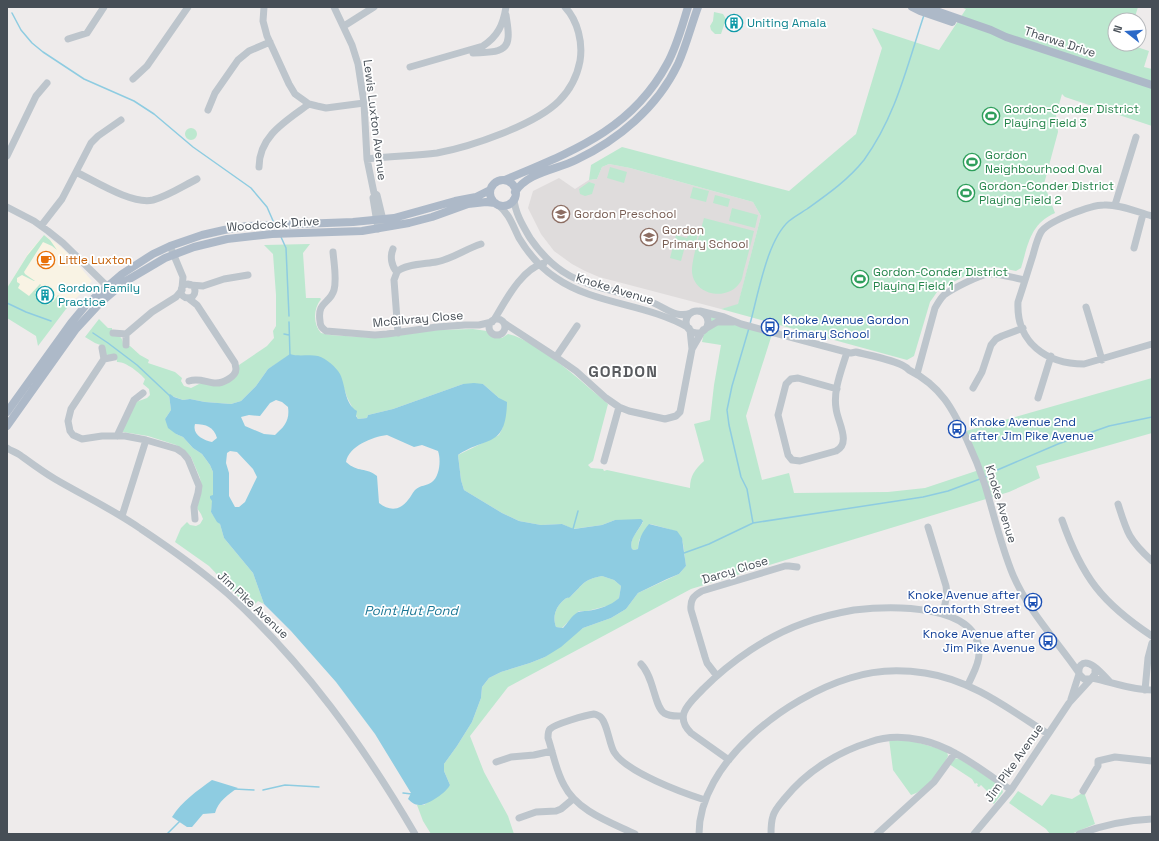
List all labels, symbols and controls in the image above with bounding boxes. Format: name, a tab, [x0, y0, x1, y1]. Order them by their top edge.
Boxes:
north arrow	[1107, 12, 1147, 52]
building icon: Uniting Amala	[724, 13, 744, 33]
place label: Uniting Amala	[747, 15, 826, 31]
street label: Tharwa Drive	[1022, 23, 1098, 61]
text: N	[1110, 24, 1125, 35]
street label: Lewis Luxton Avenue	[360, 59, 390, 181]
place label: Gordon-Conder District Playing Field 3	[1004, 101, 1139, 131]
sports icon: Gordon-Conder District Playing Field 3	[981, 106, 1001, 126]
place label: Gordon Neighbourhood Oval	[985, 147, 1102, 177]
sports icon: Gordon Neighbourhood Oval	[962, 152, 982, 172]
place label: Gordon-Conder District Playing Field 2	[979, 178, 1114, 208]
sports icon: Gordon-Conder District Playing Field 2	[956, 183, 976, 203]
school or university icon: Gordon Preschool	[551, 204, 571, 224]
place label: Gordon Preschool	[574, 206, 676, 222]
street label: Woodcock Drive	[226, 213, 320, 235]
place label: Gordon Primary School	[662, 222, 749, 252]
school or university icon: Gordon Primary School	[639, 227, 659, 247]
cafe icon: Little Luxton	[36, 250, 56, 270]
place label: Little Luxton	[59, 252, 132, 268]
place label: Gordon-Conder District Playing Field 1	[873, 264, 1008, 294]
sports icon: Gordon-Conder District Playing Field 1	[850, 269, 870, 289]
street label: Knoke Avenue	[574, 270, 656, 308]
place label: Gordon Family Practice	[58, 280, 140, 310]
building icon: Gordon Family Practice	[35, 285, 55, 305]
street label: McGilvray Close	[372, 307, 464, 331]
place label: Knoke Avenue Gordon Primary School	[783, 312, 909, 342]
bus stop icon: Knoke Avenue Gordon Primary School	[760, 317, 780, 337]
district label: GORDON	[588, 361, 658, 382]
place label: Knoke Avenue 2nd after Jim Pike Avenue	[970, 414, 1094, 444]
bus stop icon: Knoke Avenue 2nd after Jim Pike Avenue	[947, 419, 967, 439]
street label: Knoke Avenue	[982, 463, 1020, 545]
street label: Darcy Close	[700, 552, 770, 588]
street label: Jim Pike Avenue	[214, 568, 292, 642]
place label: Knoke Avenue after Cornforth Street	[908, 587, 1020, 617]
bus stop icon: Knoke Avenue after Cornforth Street	[1023, 592, 1043, 612]
water label: Point Hut Pond	[364, 602, 459, 619]
place label: Knoke Avenue after Jim Pike Avenue	[923, 626, 1035, 656]
bus stop icon: Knoke Avenue after Jim Pike Avenue	[1038, 631, 1058, 651]
street label: Jim Pike Avenue	[981, 721, 1047, 805]

